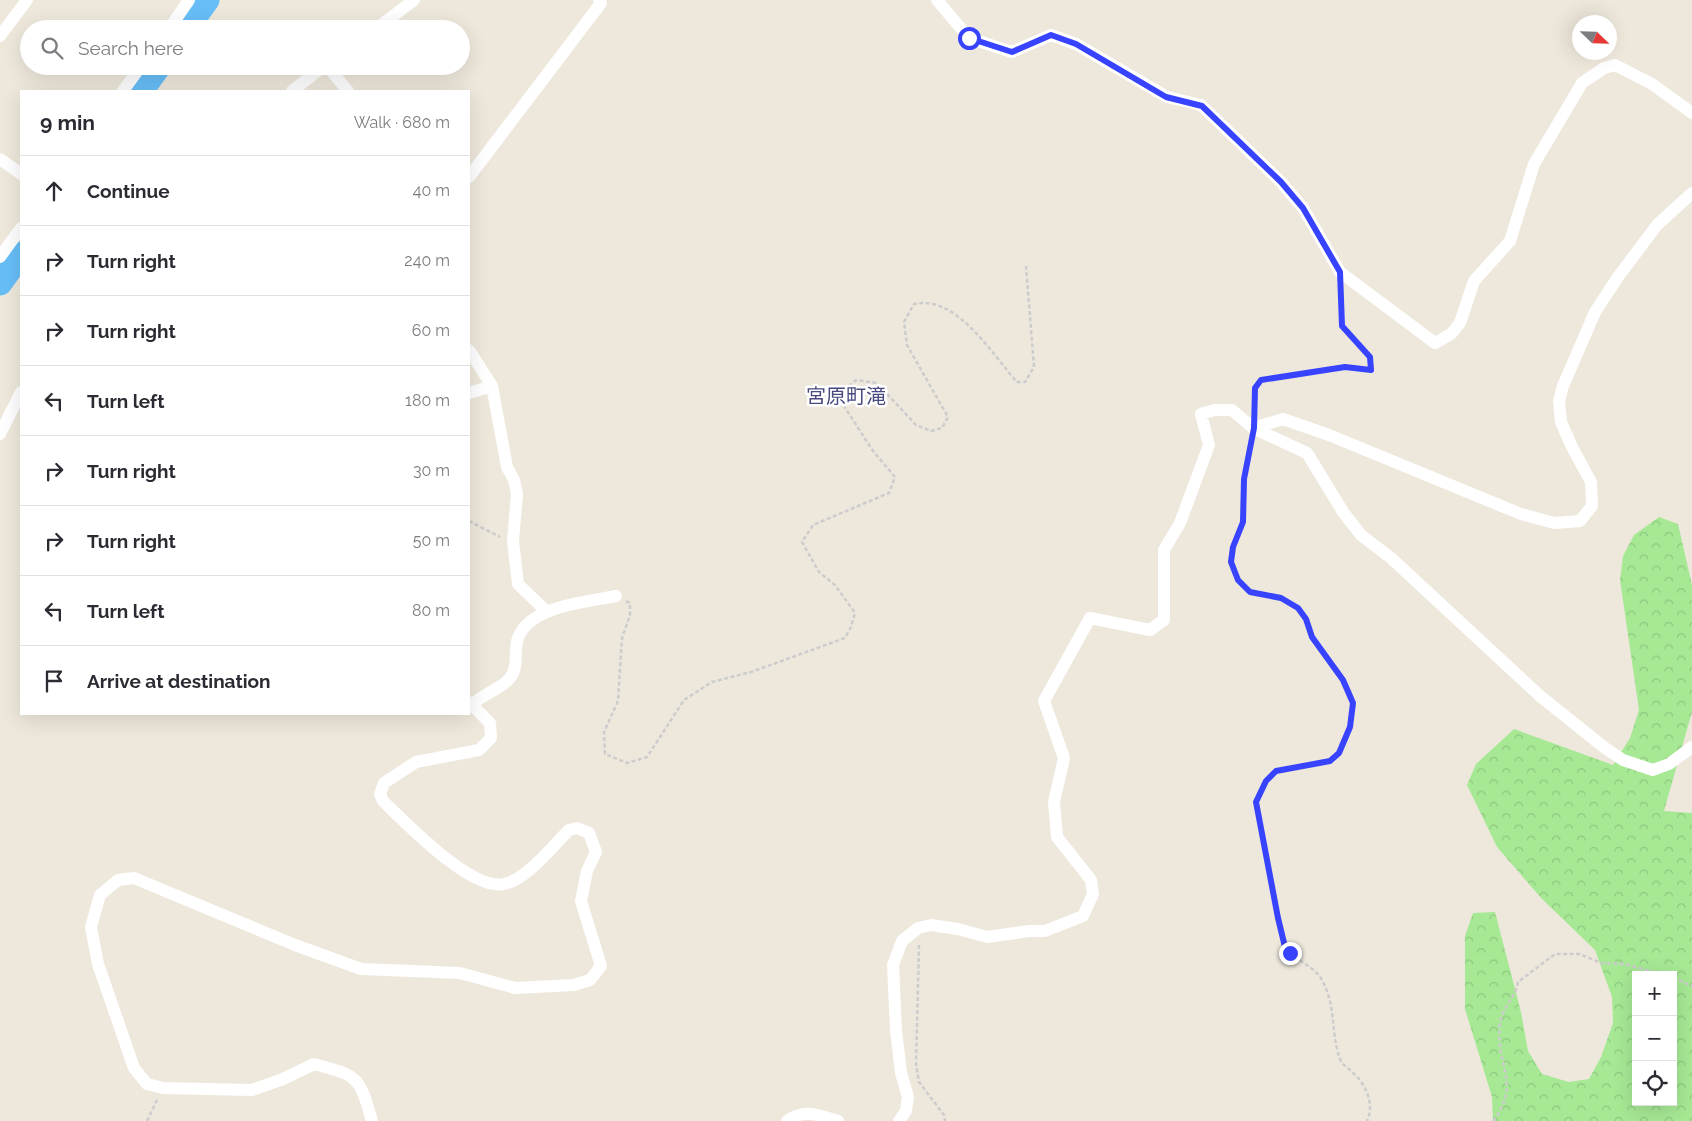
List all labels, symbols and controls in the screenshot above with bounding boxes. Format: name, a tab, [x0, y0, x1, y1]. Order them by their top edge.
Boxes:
north arrow	[1572, 15, 1617, 60]
search box	[20, 20, 470, 75]
route start	[958, 27, 981, 50]
icon: search	[38, 34, 66, 62]
text: Search here	[78, 37, 184, 59]
text: 9 min	[40, 110, 95, 135]
text: Walk · 680 m	[354, 113, 450, 132]
icon: ahead	[40, 177, 68, 205]
text: Continue	[87, 180, 170, 202]
text: 40 m	[413, 181, 450, 200]
icon: right	[40, 247, 68, 275]
text: Turn right	[87, 250, 176, 272]
text: 240 m	[404, 251, 450, 270]
icon: right	[40, 317, 68, 345]
text: Turn right	[87, 320, 176, 342]
text: 60 m	[412, 321, 450, 340]
district label: 宮原町滝	[806, 384, 886, 408]
icon: left	[40, 387, 68, 415]
text: Turn left	[87, 390, 164, 412]
text: 180 m	[405, 391, 450, 410]
icon: right	[40, 457, 68, 485]
text: Turn right	[87, 460, 176, 482]
text: 30 m	[413, 461, 450, 480]
icon: right	[40, 527, 68, 555]
text: Turn right	[87, 530, 176, 552]
text: 50 m	[413, 531, 450, 550]
icon: left	[40, 597, 68, 625]
text: Turn left	[87, 600, 164, 622]
text: 80 m	[412, 601, 450, 620]
icon: arrive	[40, 667, 68, 695]
text: Arrive at destination	[87, 670, 271, 692]
route end	[1279, 942, 1302, 965]
map controls	[1632, 971, 1677, 1106]
button: +	[1632, 971, 1677, 1016]
button: −	[1632, 1016, 1677, 1061]
button: locate	[1632, 1061, 1677, 1106]

